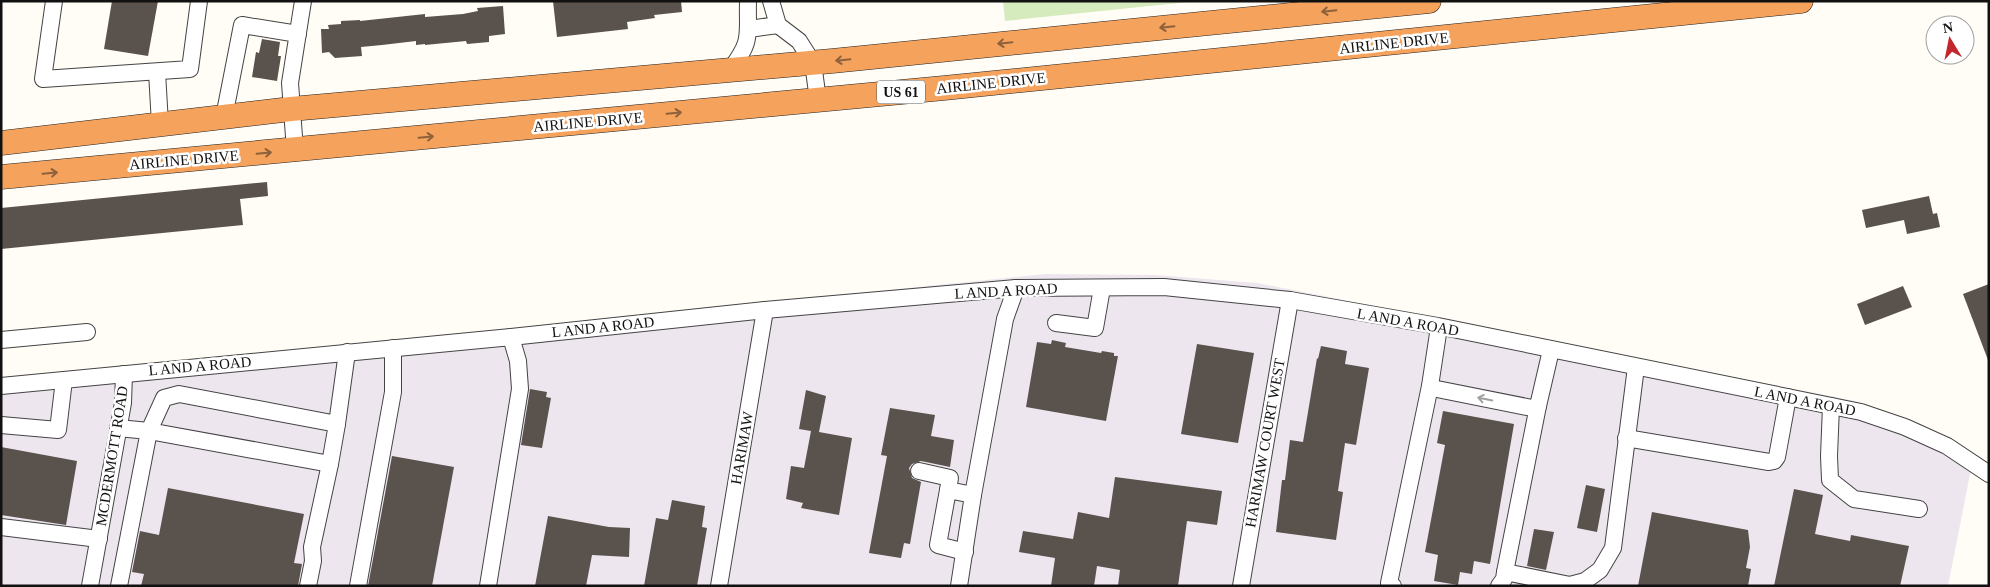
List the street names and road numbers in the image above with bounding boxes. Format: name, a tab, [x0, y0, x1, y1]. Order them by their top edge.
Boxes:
street label: AIRLINE DRIVE	[1339, 29, 1449, 57]
street label: AIRLINE DRIVE	[936, 69, 1046, 97]
road number: US 61	[877, 80, 925, 104]
street label: AIRLINE DRIVE	[533, 109, 643, 135]
street label: AIRLINE DRIVE	[129, 147, 239, 173]
street label: L AND A ROAD	[954, 280, 1058, 302]
street label: L AND A ROAD	[1356, 305, 1460, 339]
street label: L AND A ROAD	[551, 314, 655, 340]
street label: L AND A ROAD	[148, 354, 252, 378]
street label: HARIMAW COURT WEST	[1242, 357, 1288, 529]
street label: L AND A ROAD	[1753, 383, 1857, 419]
street label: MCDERMOTT ROAD	[93, 385, 131, 527]
street label: HARIMAW	[728, 409, 756, 486]

